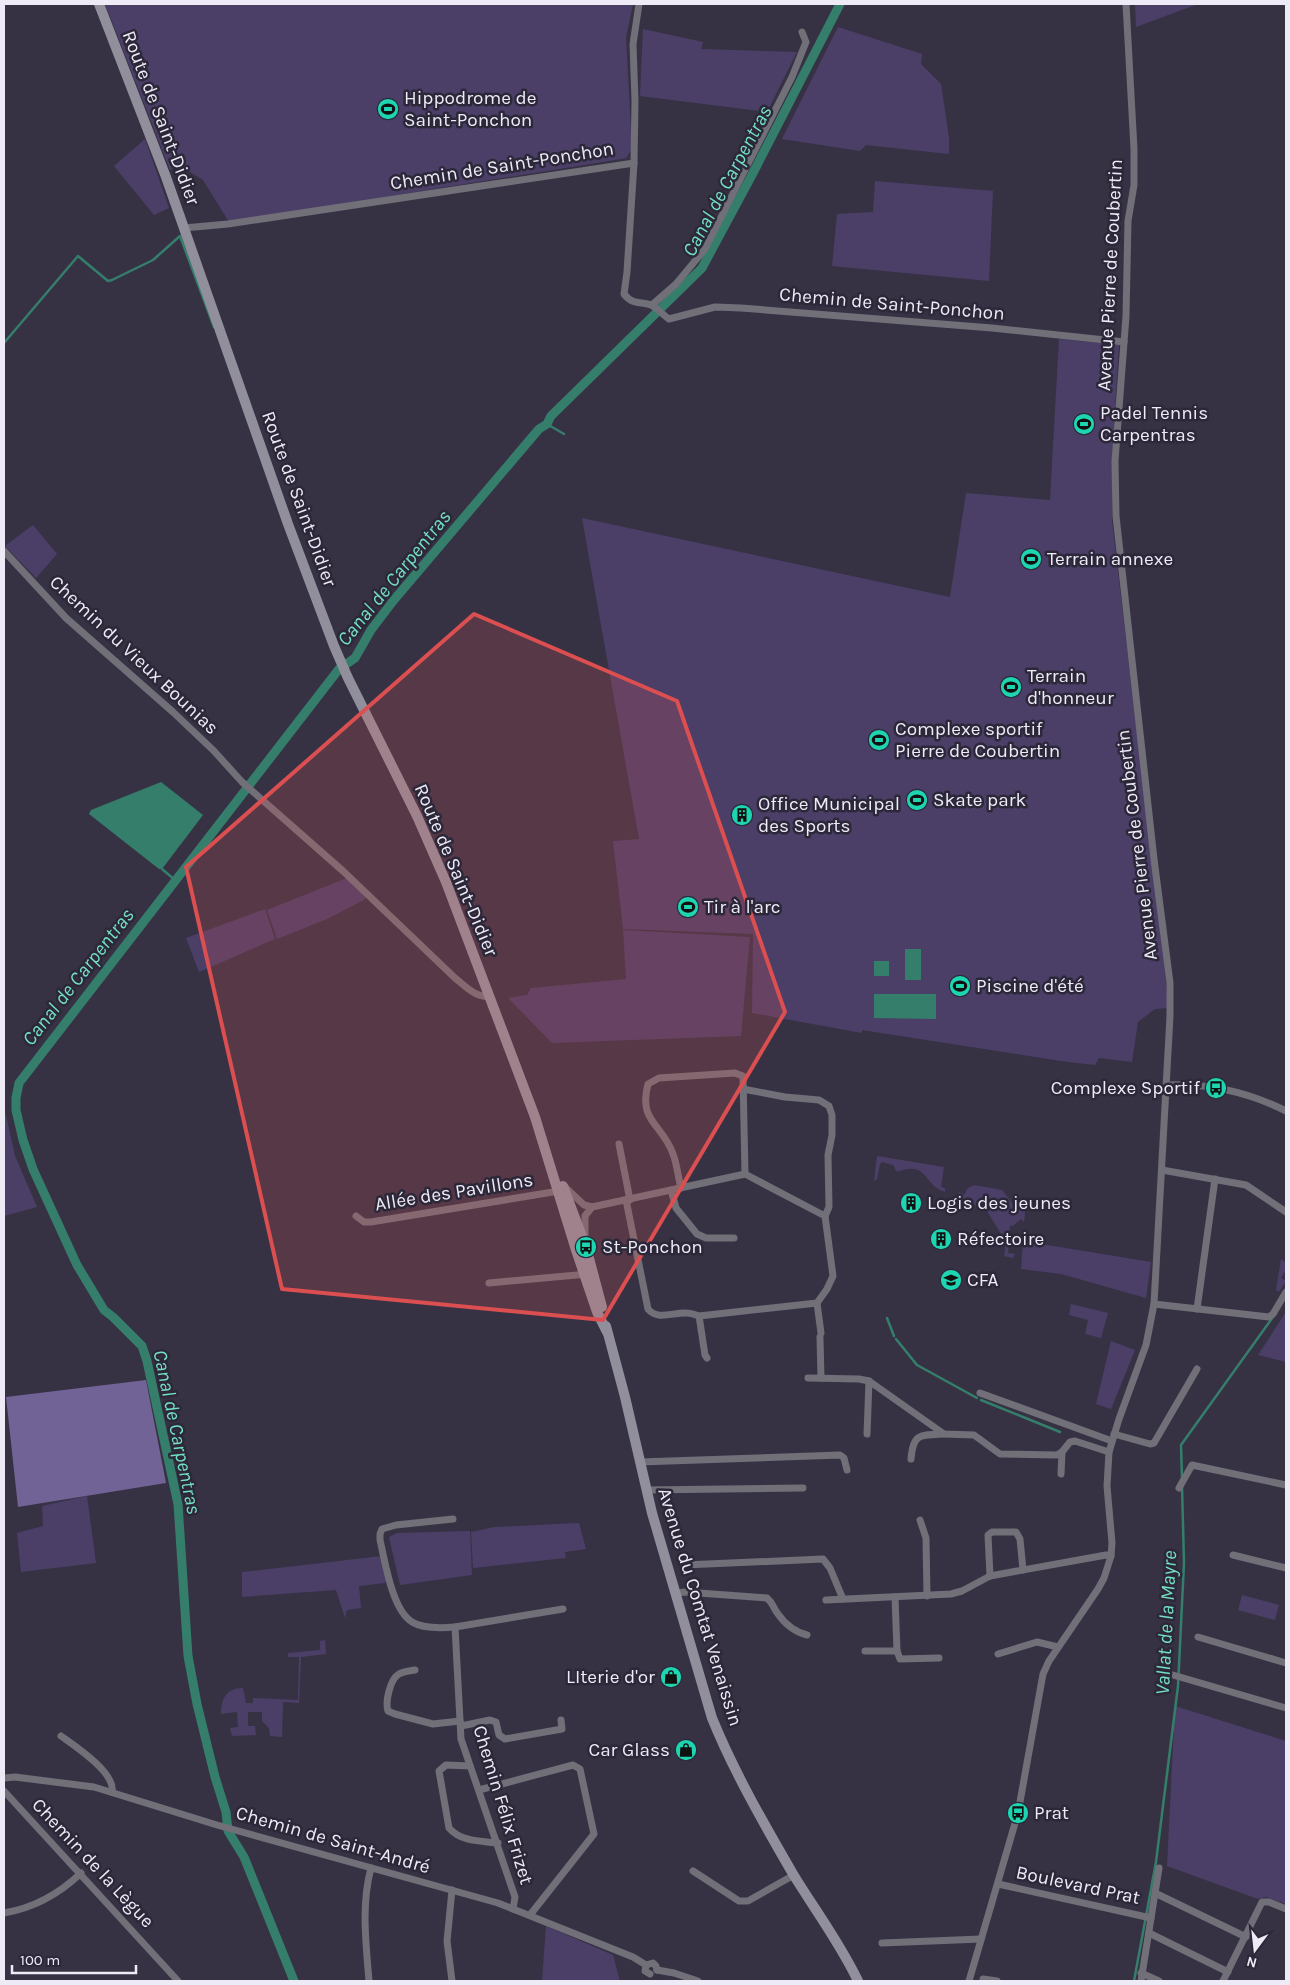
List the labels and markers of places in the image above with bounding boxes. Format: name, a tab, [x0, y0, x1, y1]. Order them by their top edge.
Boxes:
place label: Hippodrome de Saint-Ponchon	[404, 87, 537, 131]
sports icon: Hippodrome de Saint-Ponchon	[376, 97, 400, 121]
place label: Padel Tennis Carpentras	[1100, 402, 1208, 446]
sports icon: Padel Tennis Carpentras	[1072, 412, 1096, 436]
sports icon: Terrain annexe	[1019, 547, 1043, 571]
place label: Terrain annexe	[1047, 548, 1173, 570]
place label: Terrain d'honneur	[1027, 665, 1114, 709]
sports icon: Terrain d'honneur	[999, 675, 1023, 699]
place label: Complexe sportif Pierre de Coubertin	[895, 718, 1060, 762]
sports icon: Complexe sportif Pierre de Coubertin	[867, 728, 891, 752]
sports icon: Skate park	[905, 788, 929, 812]
place label: Skate park	[933, 789, 1026, 811]
place label: Office Municipal des Sports	[758, 793, 900, 837]
building icon: Office Municipal des Sports	[730, 803, 754, 827]
sports icon: Tir à l'arc	[676, 895, 700, 919]
place label: Tir à l'arc	[704, 896, 781, 918]
sports icon: Piscine d'été	[948, 974, 972, 998]
place label: Piscine d'été	[976, 975, 1084, 997]
bus stop icon: Complexe Sportif	[1204, 1076, 1228, 1100]
place label: Complexe Sportif	[1051, 1077, 1200, 1099]
building icon: Logis des jeunes	[899, 1191, 923, 1215]
place label: Logis des jeunes	[927, 1192, 1071, 1214]
building icon: Réfectoire	[929, 1227, 953, 1251]
place label: Réfectoire	[957, 1228, 1044, 1250]
bus stop icon: St-Ponchon	[574, 1235, 598, 1259]
place label: St-Ponchon	[602, 1236, 703, 1258]
school or university icon: CFA	[939, 1268, 963, 1292]
place label: CFA	[967, 1269, 999, 1291]
shop icon: LIterie d'or	[659, 1665, 683, 1689]
place label: LIterie d'or	[566, 1666, 655, 1688]
shop icon: Car Glass	[674, 1738, 698, 1762]
place label: Car Glass	[589, 1739, 670, 1761]
bus stop icon: Prat	[1006, 1801, 1030, 1825]
place label: Prat	[1034, 1802, 1069, 1824]

